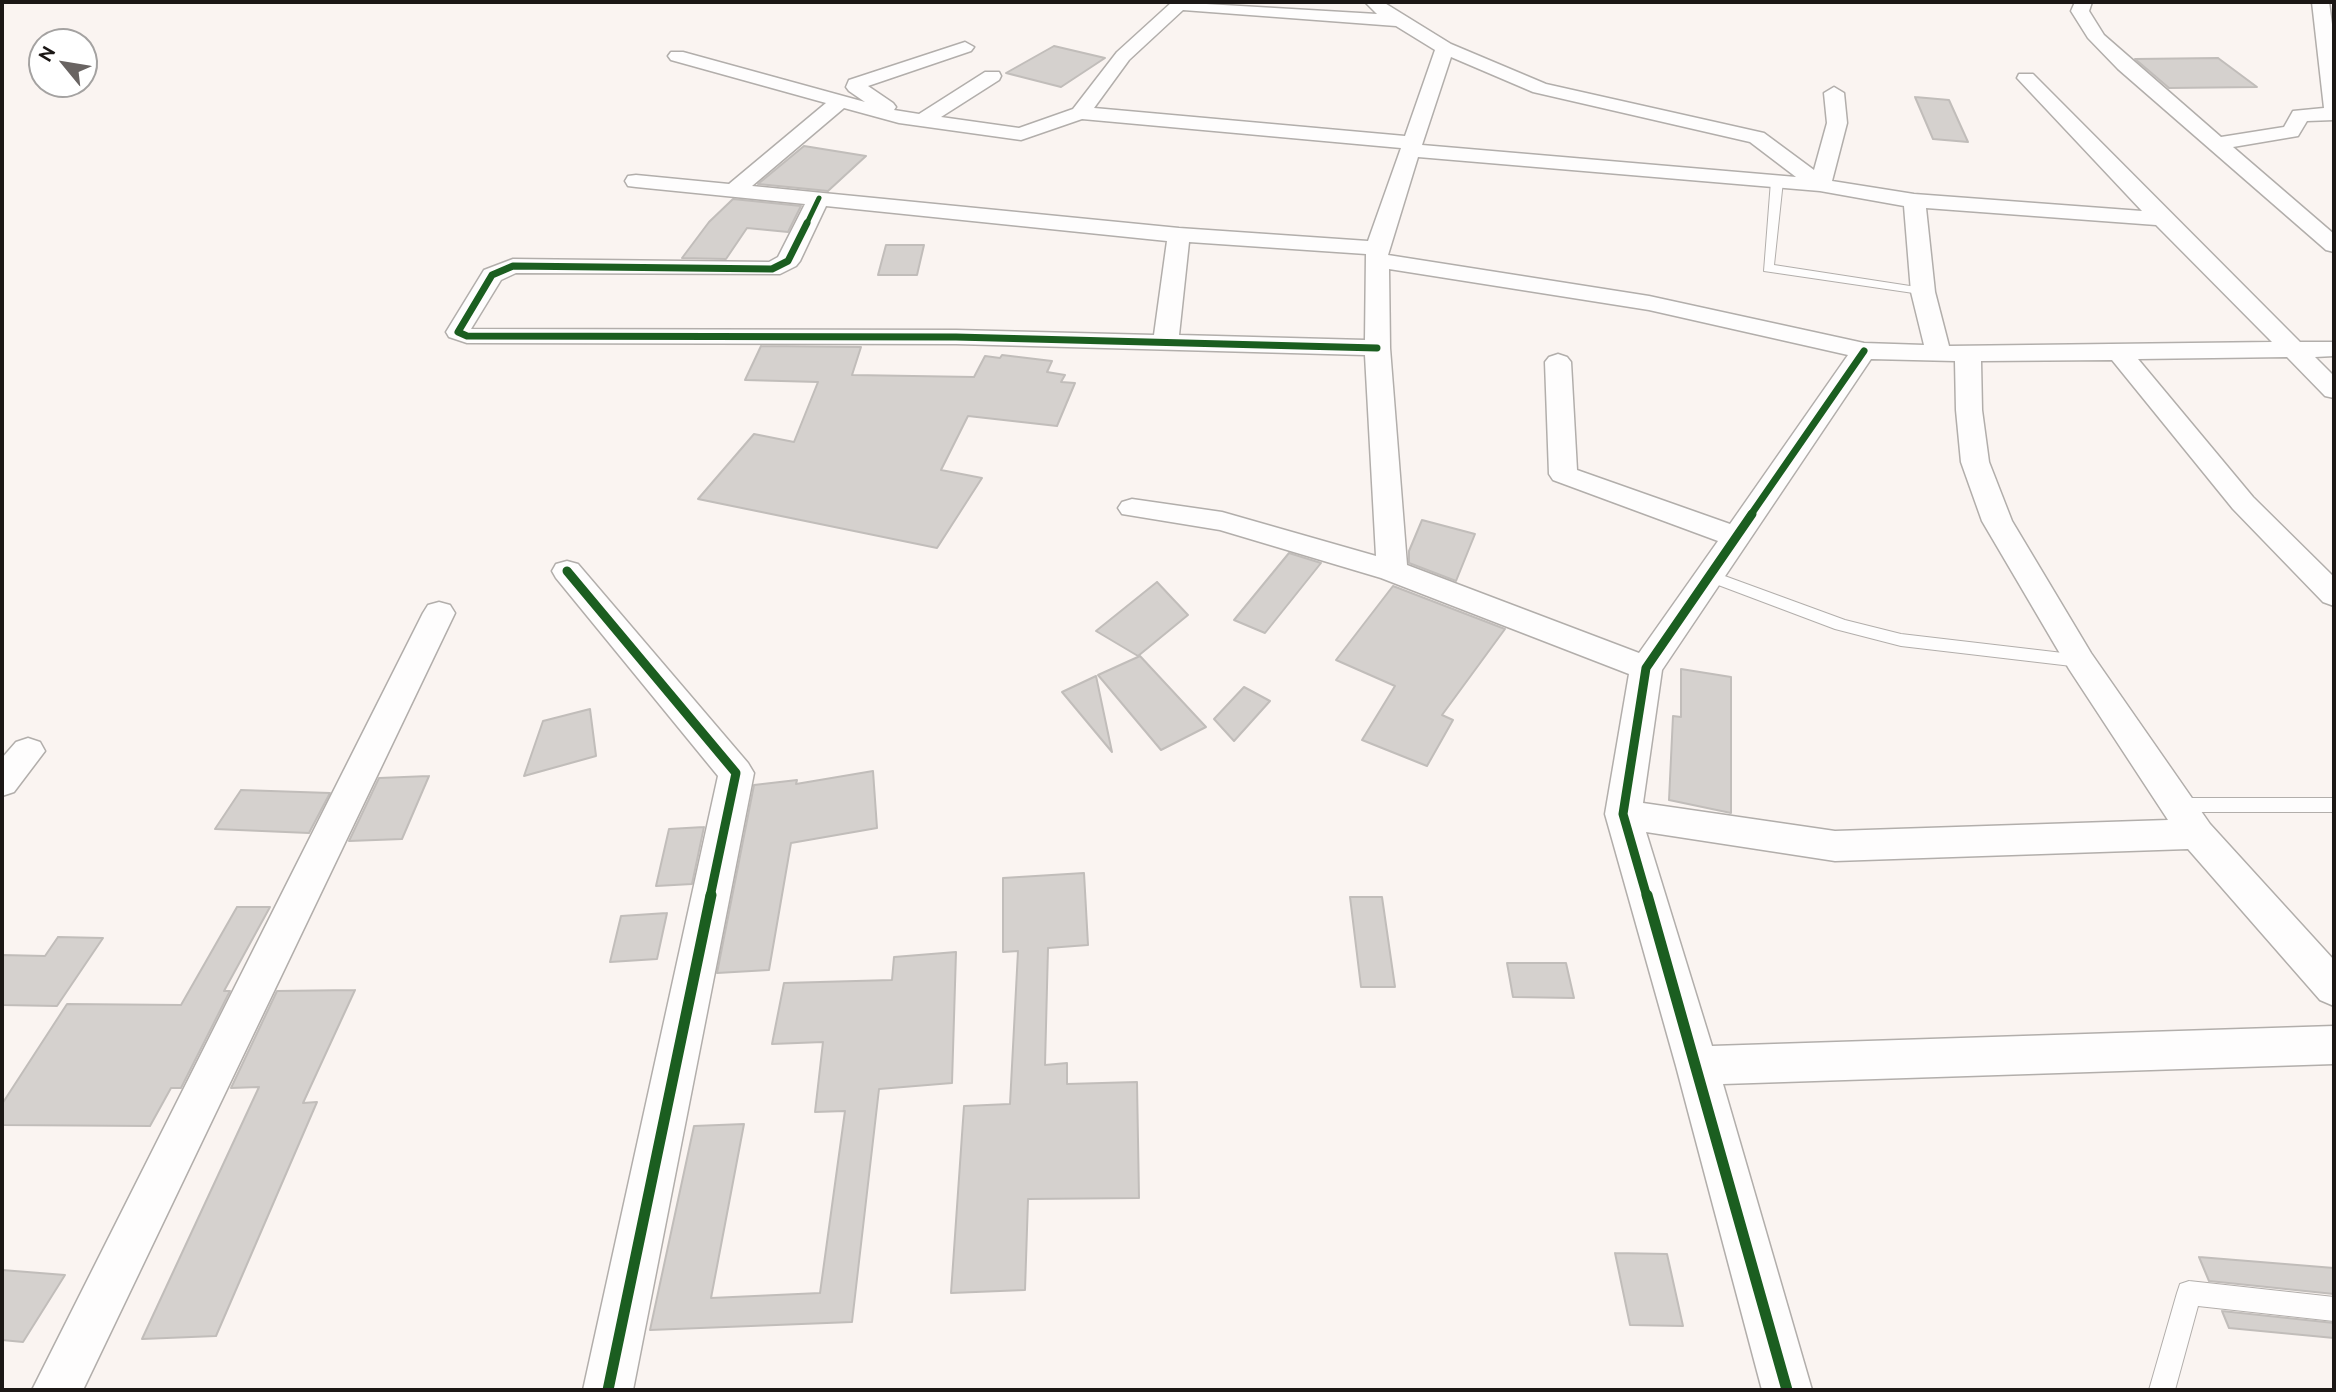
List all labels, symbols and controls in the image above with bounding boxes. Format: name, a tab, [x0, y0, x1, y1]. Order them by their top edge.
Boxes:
north arrow	[28, 28, 98, 98]
text: N	[33, 42, 60, 65]

